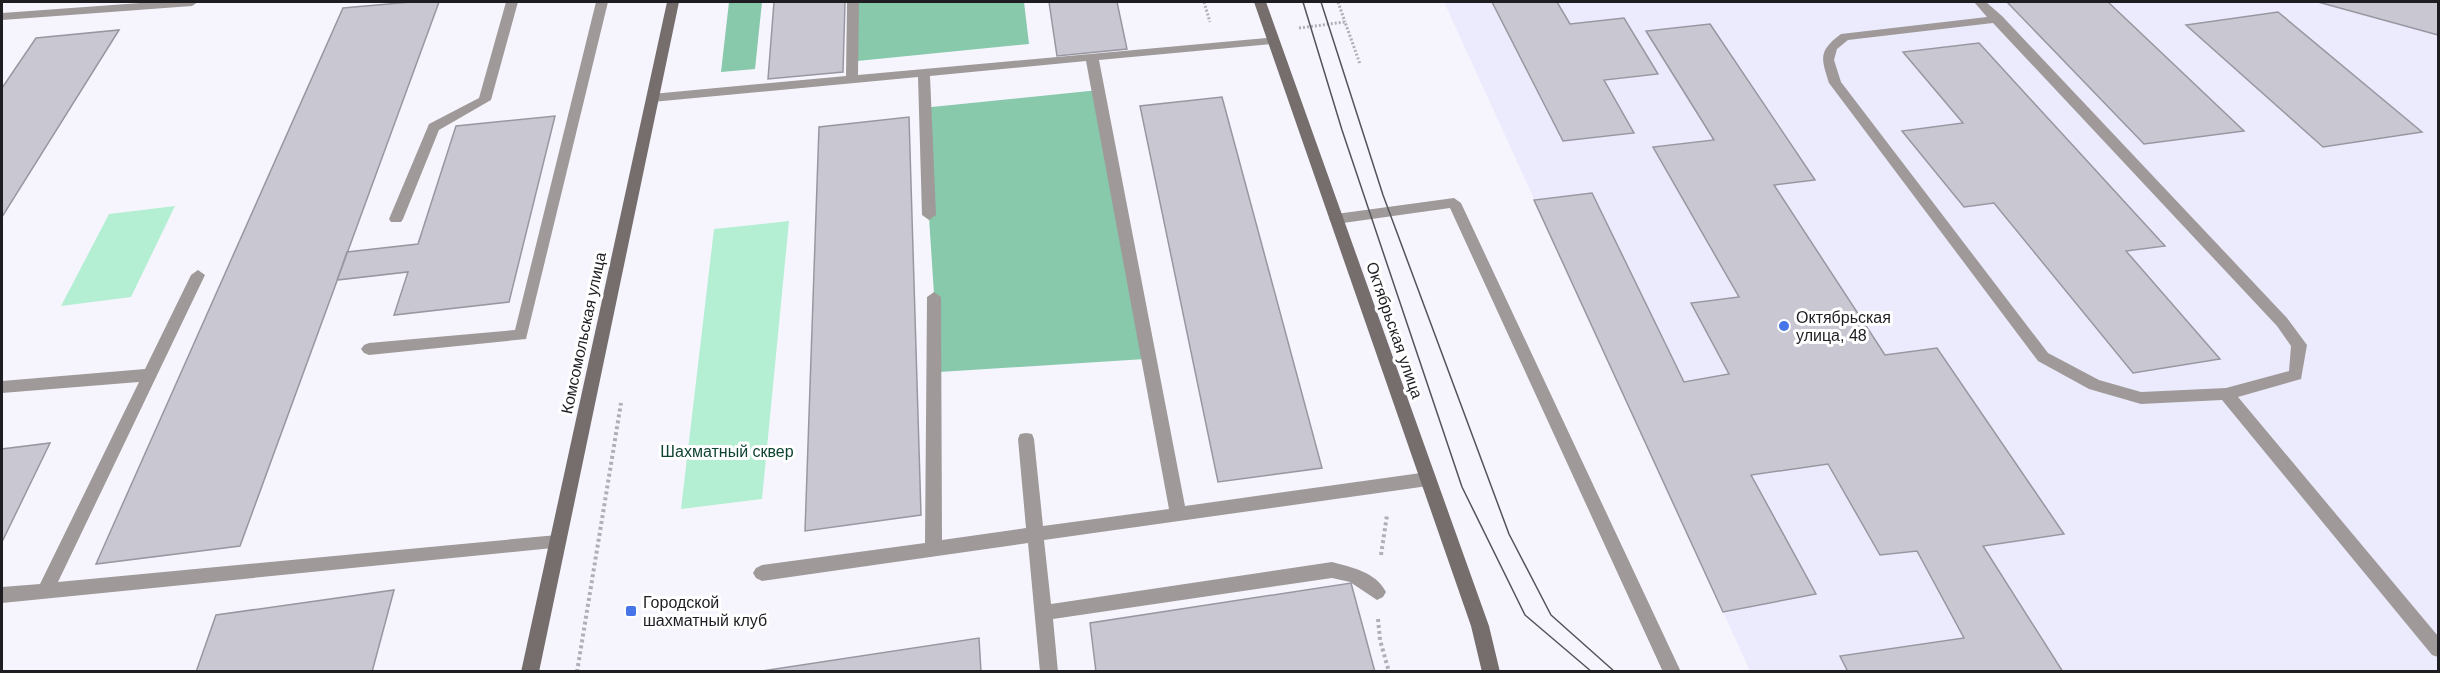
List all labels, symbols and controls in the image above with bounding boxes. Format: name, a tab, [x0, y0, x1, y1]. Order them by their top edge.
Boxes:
street label: Комсомольская улица	[558, 251, 609, 415]
street label: Октябрьская улица	[1363, 260, 1426, 401]
place label: Октябрьская улица, 48	[1796, 309, 1891, 344]
marker: Октябрьская улица, 48	[1777, 319, 1791, 333]
park label: Шахматный сквер	[660, 443, 794, 460]
place label: Городской шахматный клуб	[643, 594, 767, 629]
marker: Городской шахматный клуб	[624, 604, 638, 618]

